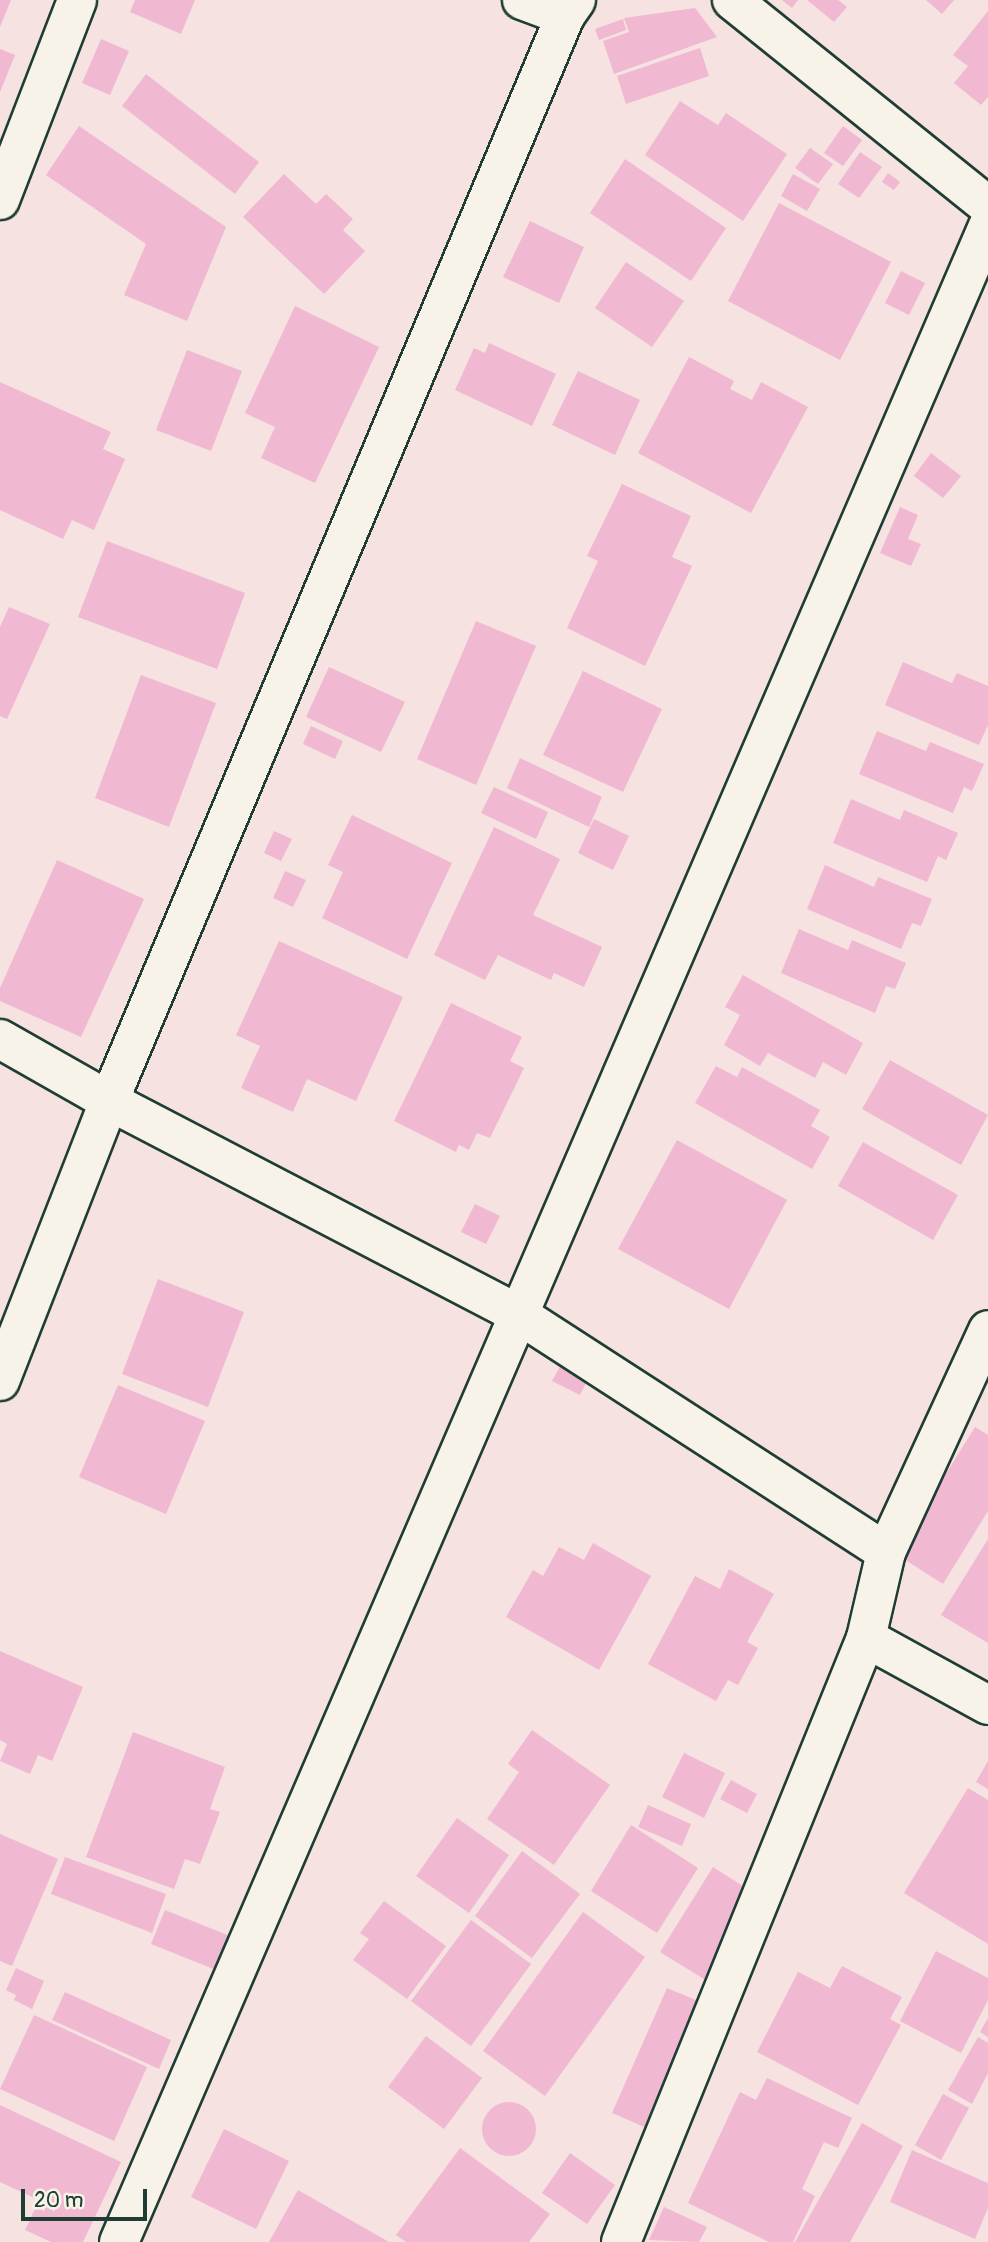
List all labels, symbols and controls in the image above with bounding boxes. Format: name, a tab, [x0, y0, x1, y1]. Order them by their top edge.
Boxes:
scale bar	[24, 2176, 150, 2220]
text: 20 m	[34, 2187, 83, 2214]

